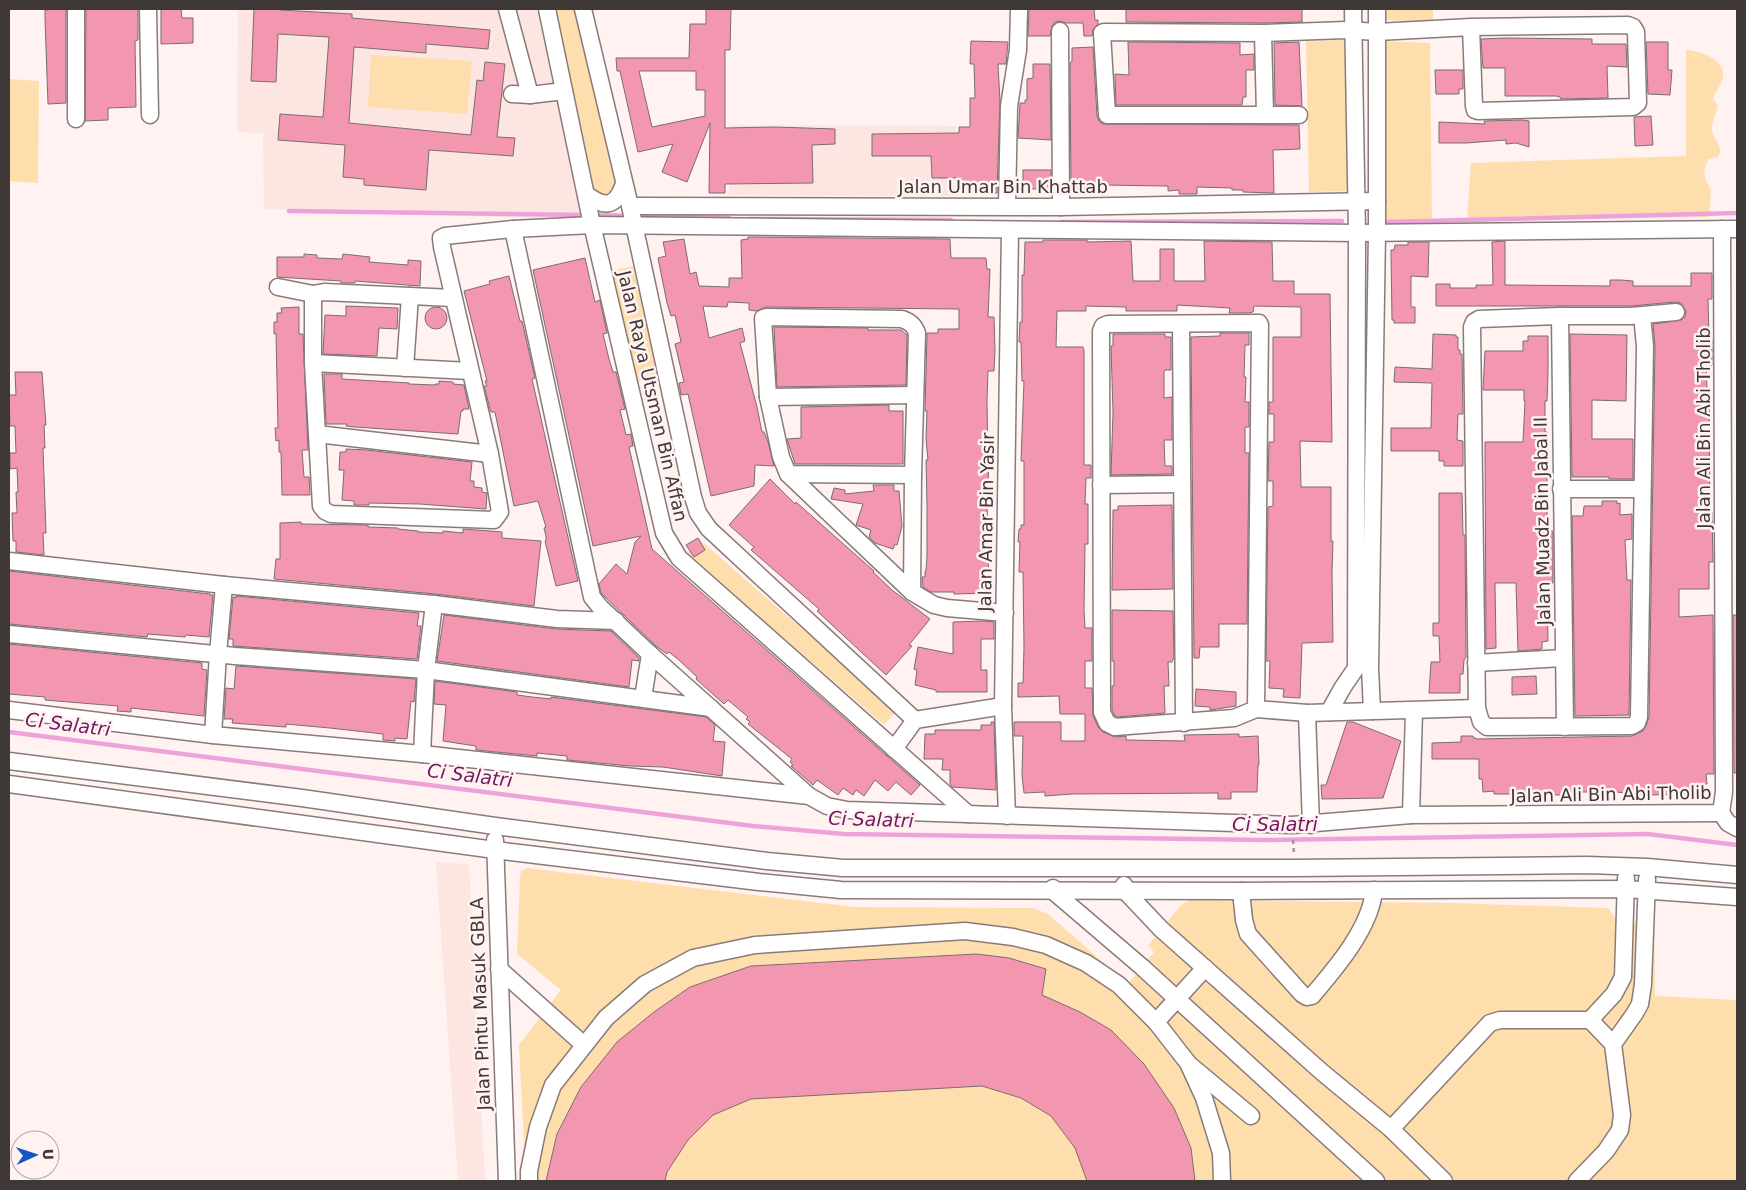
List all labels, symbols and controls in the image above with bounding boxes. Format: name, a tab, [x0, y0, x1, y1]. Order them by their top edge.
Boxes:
street label: Jalan Umar Bin Khattab	[897, 176, 1108, 197]
street label: Jalan Raya Utsman Bin Affan	[614, 267, 692, 524]
street label: Jalan Ali Bin Abi Tholib	[1693, 327, 1714, 530]
street label: Jalan Muadz Bin Jabal II	[1530, 416, 1554, 627]
street label: Jalan Amar Bin Yasir	[974, 432, 998, 613]
water label: Ci Salatri	[24, 708, 113, 740]
water label: Ci Salatri	[426, 759, 515, 791]
street label: Jalan Ali Bin Abi Tholib	[1509, 782, 1712, 806]
water label: Ci Salatri	[828, 807, 915, 832]
water label: Ci Salatri	[1232, 813, 1319, 835]
street label: Jalan Pintu Masuk GBLA	[466, 896, 494, 1112]
north arrow	[10, 1130, 60, 1180]
text: U	[40, 1148, 56, 1160]

